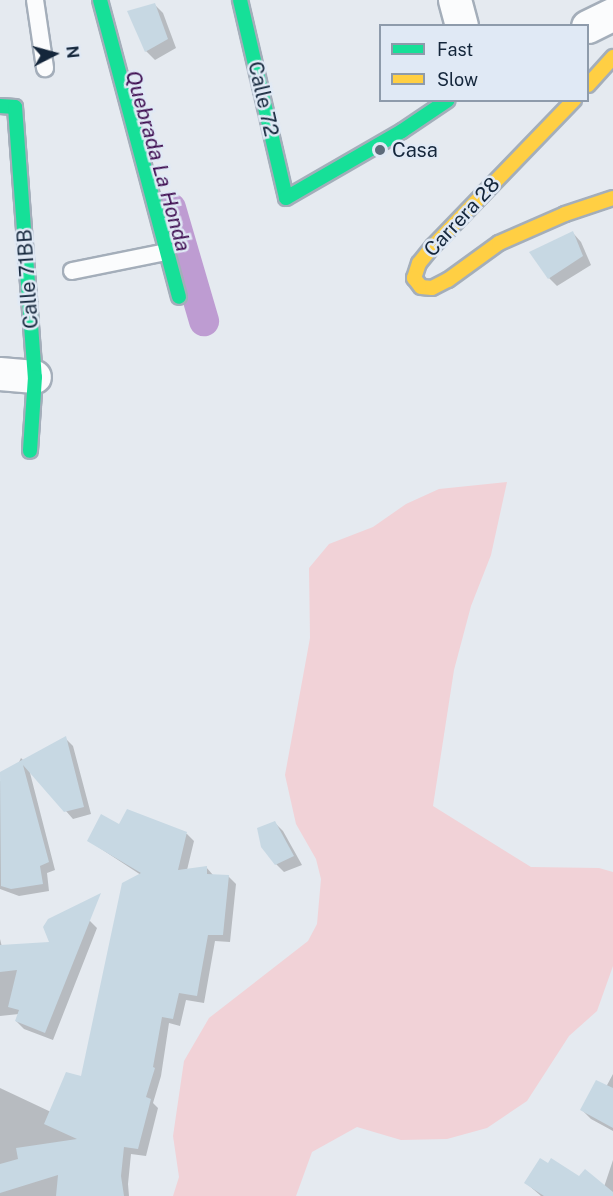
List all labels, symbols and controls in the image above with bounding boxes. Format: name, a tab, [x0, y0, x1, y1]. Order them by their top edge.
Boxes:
north arrow	[24, 24, 84, 84]
legend	[379, 24, 589, 102]
text: Fast	[437, 39, 473, 60]
text: N	[62, 45, 82, 59]
street label: Calle 72	[243, 59, 283, 139]
water label: Quebrada La Honda	[120, 68, 196, 254]
text: Slow	[437, 69, 478, 90]
place label: Casa	[392, 138, 438, 162]
marker: Casa	[373, 143, 387, 157]
street label: Carrera 28	[419, 172, 505, 262]
street label: Calle 71BB	[13, 228, 43, 330]

